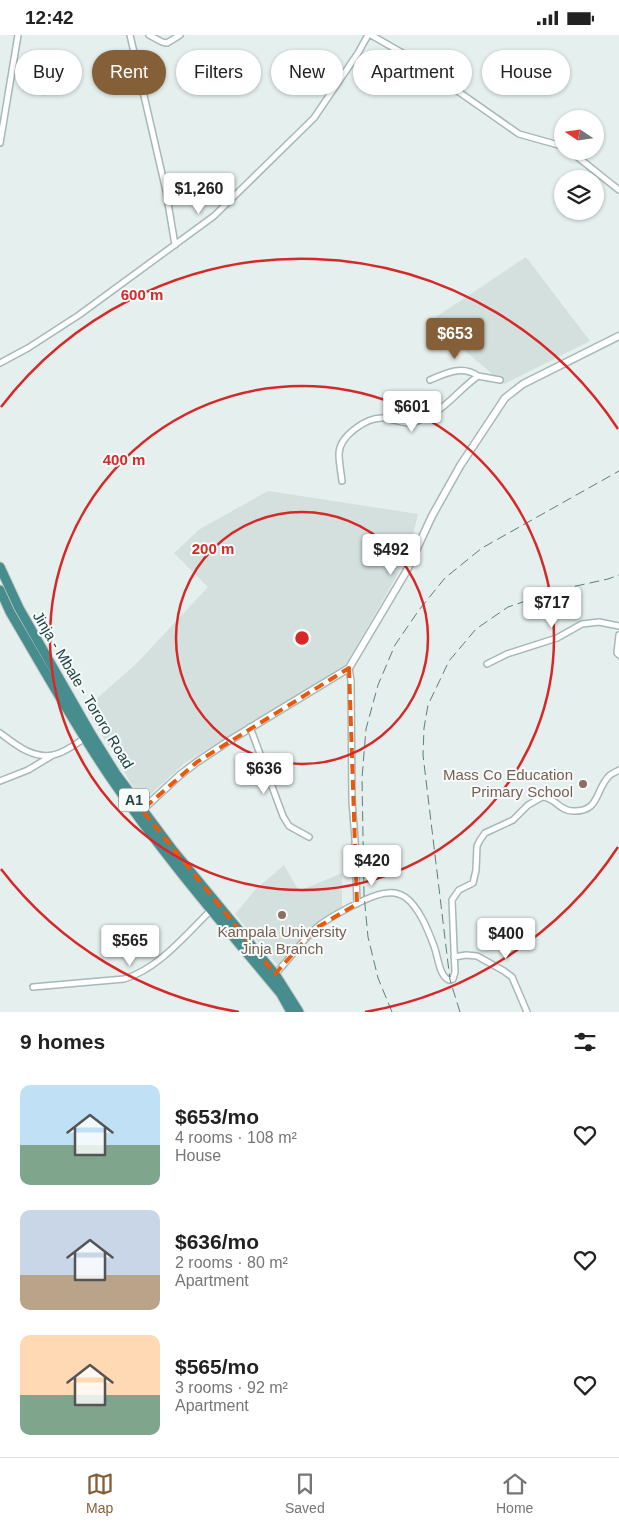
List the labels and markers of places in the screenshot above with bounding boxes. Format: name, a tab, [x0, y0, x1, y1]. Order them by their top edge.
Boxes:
pin: $1,260	[158, 173, 240, 215]
pin: $653	[425, 317, 485, 360]
pin: $601	[382, 391, 442, 433]
pin: $492	[361, 533, 421, 576]
pin: $717	[522, 587, 582, 629]
centre of rings	[293, 629, 311, 647]
pin: $636	[234, 753, 294, 795]
place label: Mass Co Education Primary School	[443, 766, 573, 800]
marker: Mass Co Education Primary School	[577, 778, 589, 790]
pin: $420	[342, 845, 402, 887]
marker: Kampala University Jinja Branch	[276, 909, 288, 921]
pin: $400	[476, 917, 536, 960]
place label: Kampala University Jinja Branch	[217, 923, 347, 957]
pin: $565	[100, 925, 160, 967]

